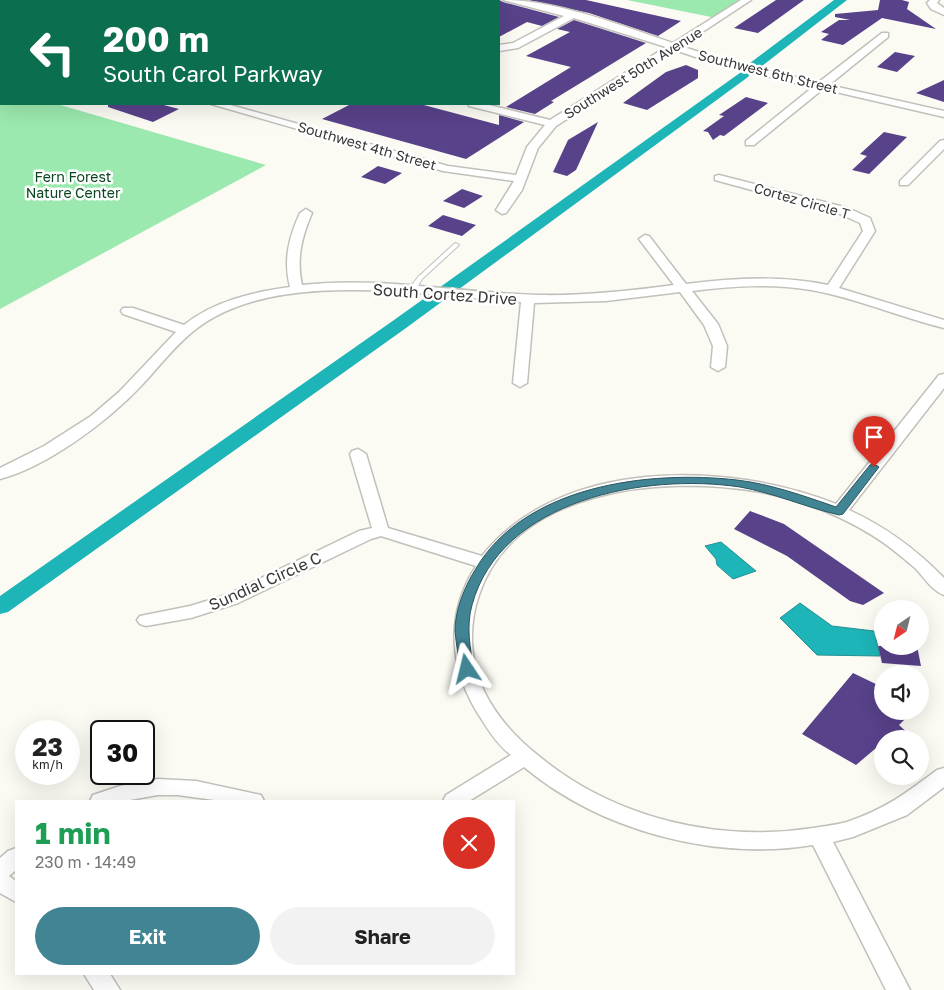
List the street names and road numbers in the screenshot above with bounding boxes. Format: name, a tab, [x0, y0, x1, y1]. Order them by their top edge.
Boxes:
street label: Southwest 50th Avenue	[561, 23, 705, 122]
street label: Southwest 6th Street	[697, 46, 840, 97]
street label: Southwest 4th Street	[296, 118, 438, 173]
street label: Cortez Circle T	[752, 179, 852, 222]
street label: South Cortez Drive	[372, 279, 518, 309]
street label: Sundial Circle C	[206, 547, 325, 615]

